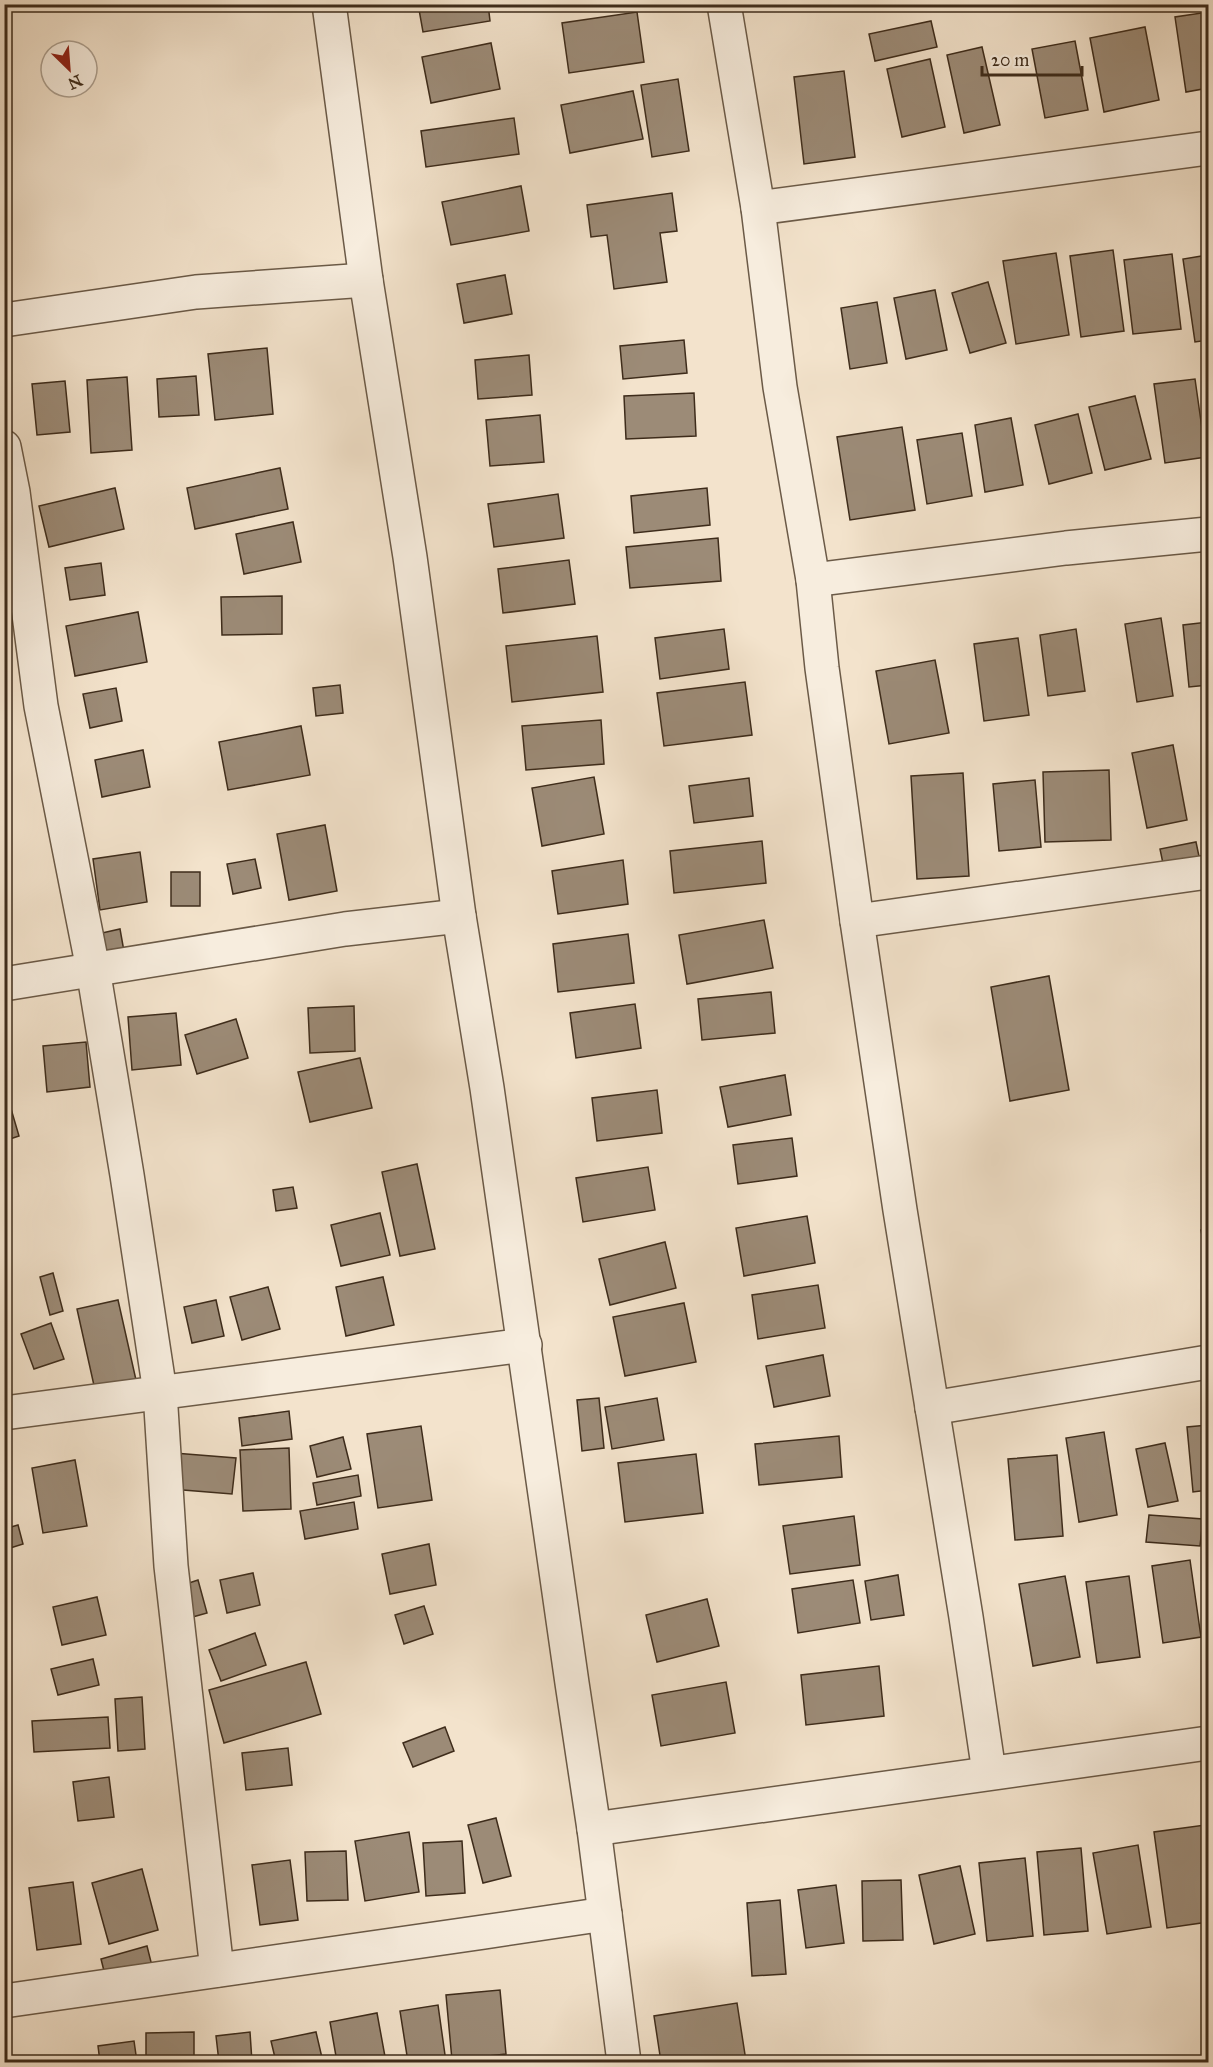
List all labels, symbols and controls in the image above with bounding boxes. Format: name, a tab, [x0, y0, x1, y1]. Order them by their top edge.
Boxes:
north arrow	[39, 39, 99, 99]
scale bar	[982, 39, 1082, 77]
text: 20 m	[991, 49, 1029, 71]
text: N	[65, 71, 85, 94]

